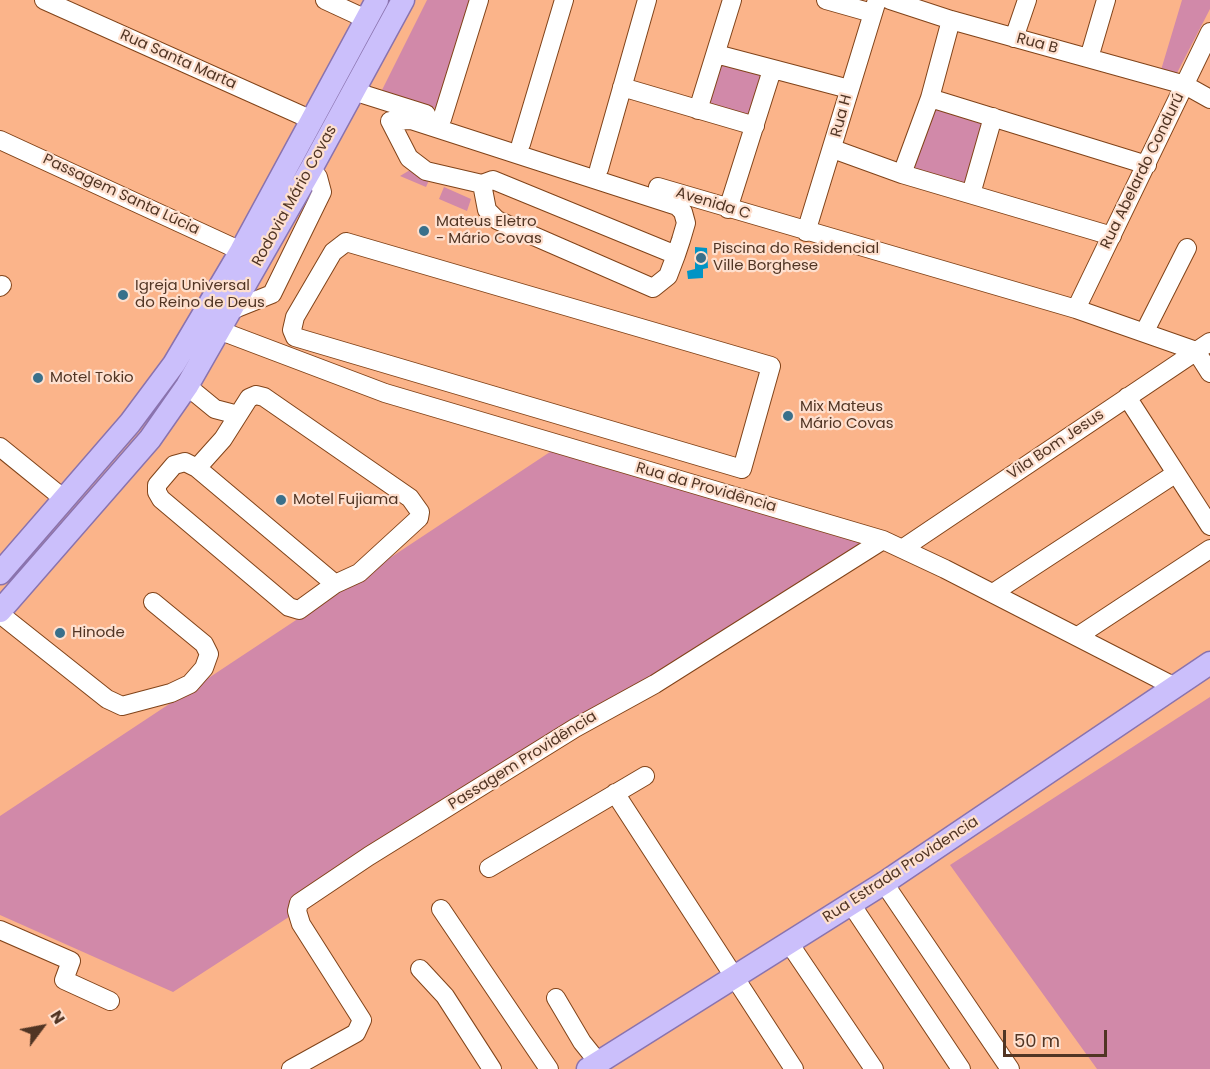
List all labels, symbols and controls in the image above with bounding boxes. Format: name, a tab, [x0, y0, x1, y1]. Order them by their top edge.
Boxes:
street label: Rua Santa Marta	[117, 26, 239, 94]
street label: Rua B	[1014, 30, 1060, 58]
street label: Rua Abelardo Condurú	[1097, 90, 1189, 252]
street label: Rua H	[828, 93, 856, 139]
street label: Rodovia Mário Covas	[249, 122, 341, 270]
street label: Passagem Santa Lúcia	[40, 151, 202, 239]
street label: Avenida C	[674, 184, 752, 224]
place label: Mateus Eletro - Mário Covas	[436, 213, 542, 248]
marker: Mateus Eletro - Mário Covas	[417, 224, 431, 238]
place label: Piscina do Residencial Ville Borghese	[713, 240, 879, 275]
marker: Piscina do Residencial Ville Borghese	[694, 251, 708, 265]
place label: Igreja Universal do Reino de Deus	[135, 277, 265, 312]
marker: Igreja Universal do Reino de Deus	[116, 288, 130, 302]
place label: Motel Tokio	[50, 369, 134, 387]
marker: Motel Tokio	[31, 371, 45, 385]
place label: Mix Mateus Mário Covas	[800, 398, 894, 433]
street label: Vila Bom Jesus	[1004, 406, 1108, 484]
marker: Mix Mateus Mário Covas	[781, 409, 795, 423]
street label: Rua da Providência	[634, 459, 778, 517]
place label: Motel Fujiama	[293, 491, 398, 509]
marker: Motel Fujiama	[274, 493, 288, 507]
place label: Hinode	[72, 624, 125, 642]
marker: Hinode	[53, 626, 67, 640]
street label: Passagem Providência	[446, 708, 600, 814]
street label: Rua Estrada Providencia	[820, 813, 982, 927]
north arrow	[12, 997, 72, 1057]
text: N	[45, 1006, 71, 1028]
scale bar	[1006, 1018, 1110, 1056]
text: 50 m	[1014, 1028, 1060, 1053]

